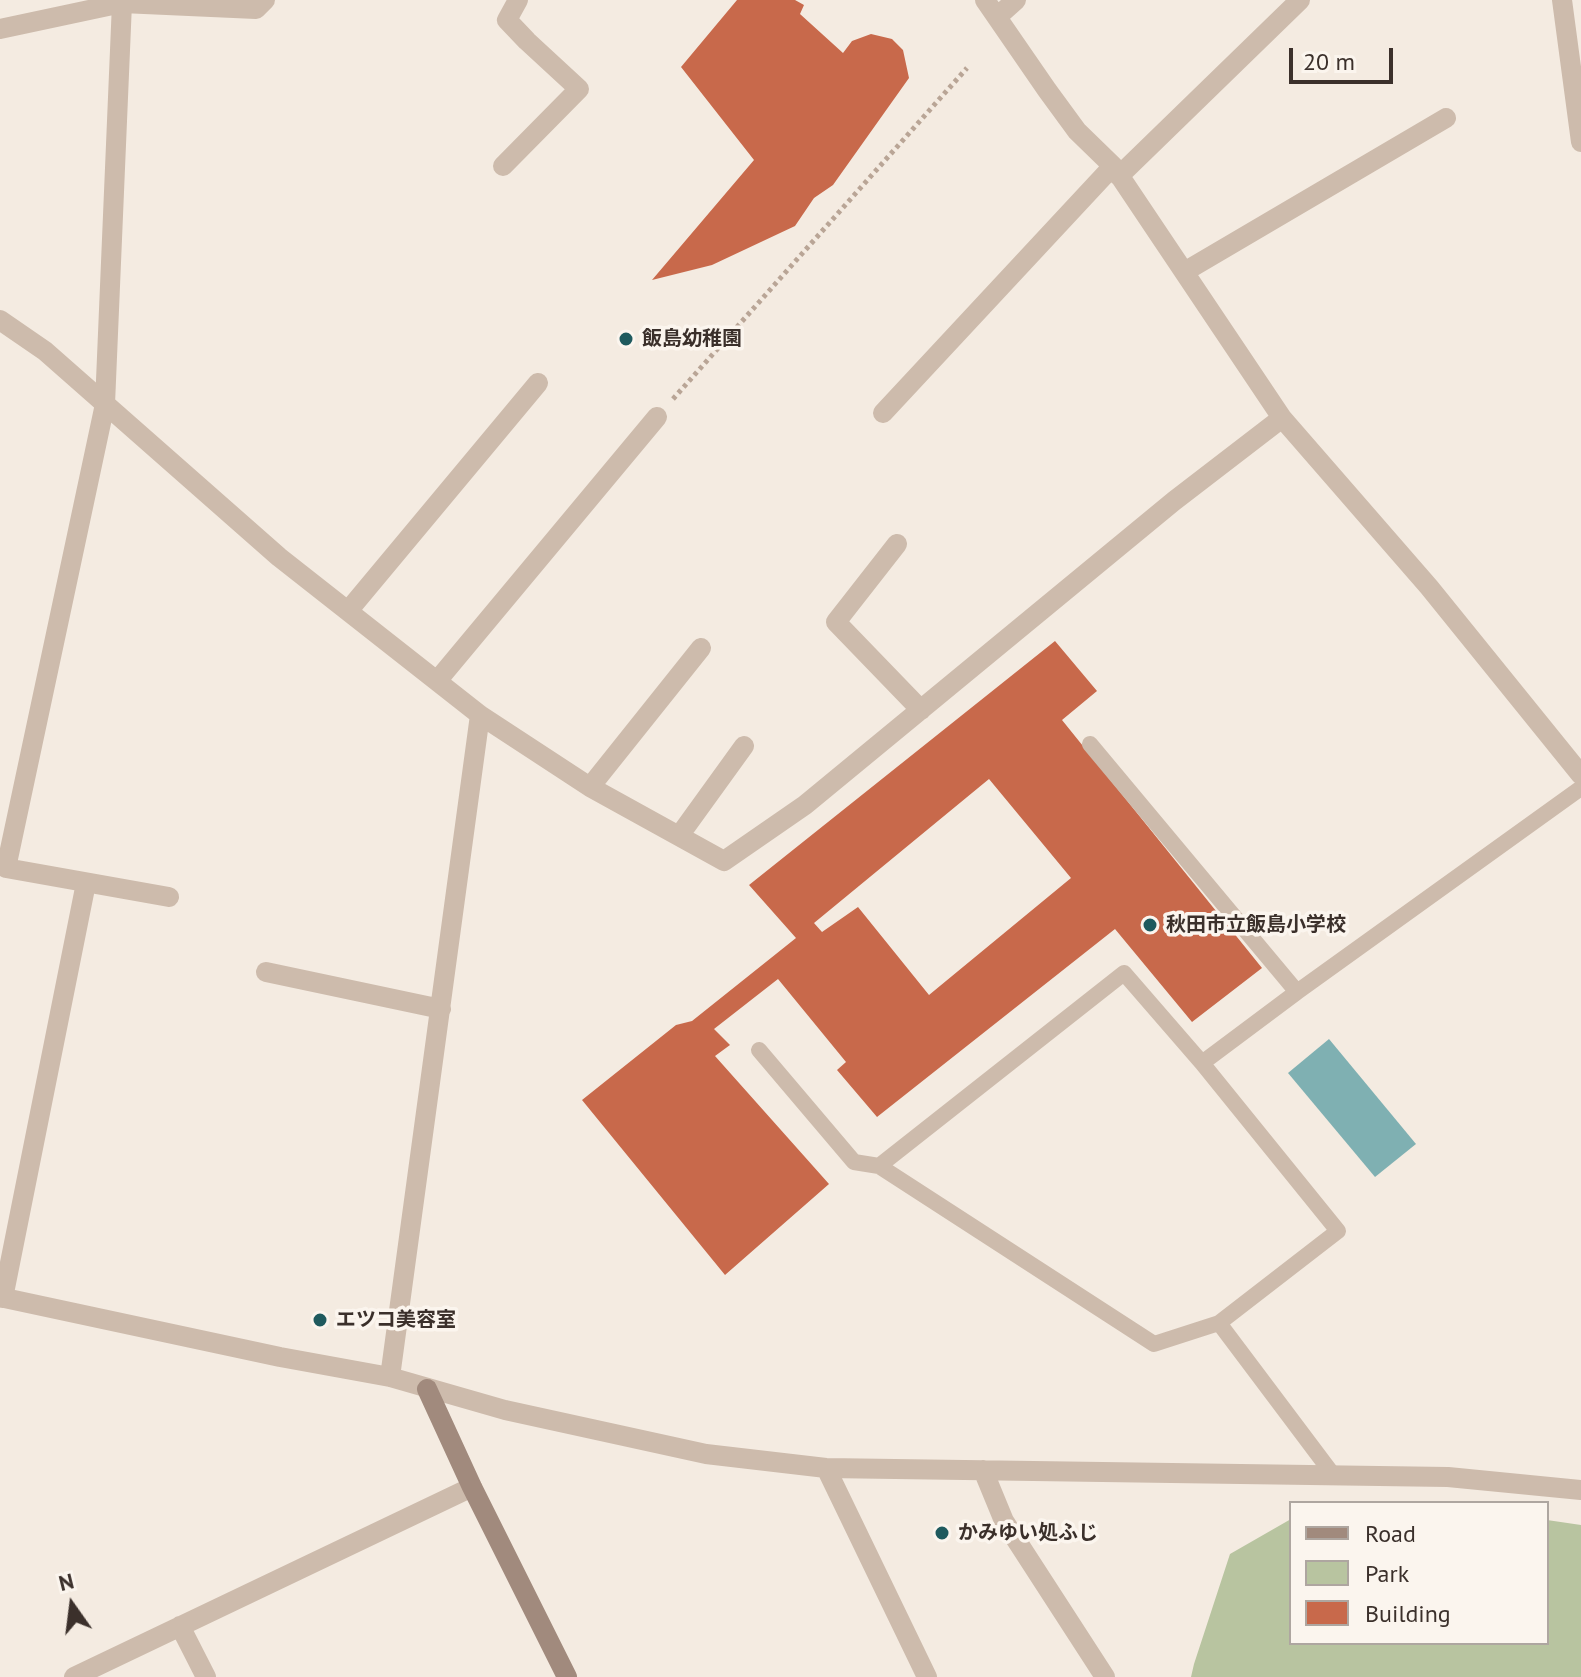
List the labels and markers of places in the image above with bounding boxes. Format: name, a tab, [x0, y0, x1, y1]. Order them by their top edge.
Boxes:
place label: 飯島幼稚園	[642, 327, 742, 351]
marker: 飯島幼稚園	[617, 330, 635, 348]
place label: 秋田市立飯島小学校	[1166, 913, 1346, 937]
marker: 秋田市立飯島小学校	[1141, 916, 1159, 934]
place label: エツコ美容室	[336, 1308, 456, 1332]
marker: エツコ美容室	[311, 1311, 329, 1329]
place label: かみゆい処ふじ	[958, 1521, 1098, 1545]
marker: かみゆい処ふじ	[933, 1524, 951, 1542]

